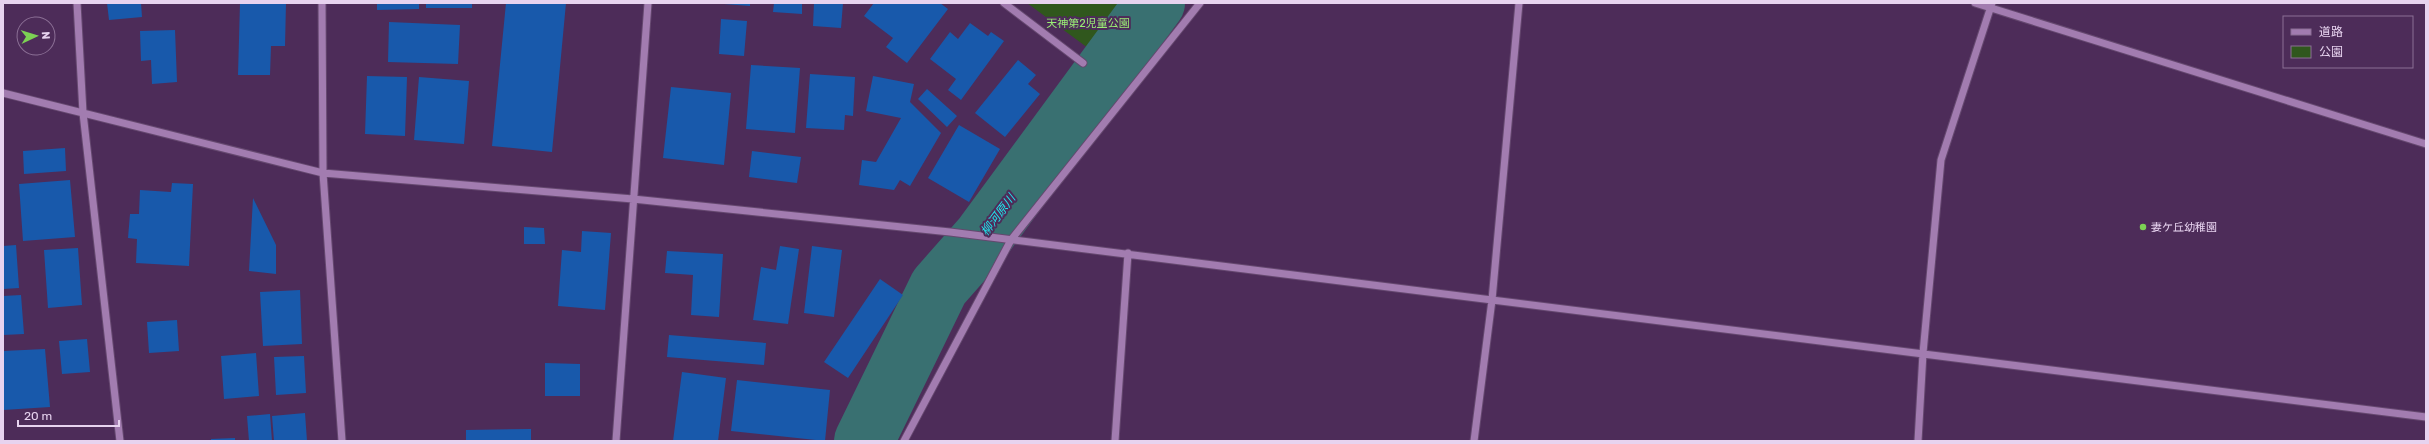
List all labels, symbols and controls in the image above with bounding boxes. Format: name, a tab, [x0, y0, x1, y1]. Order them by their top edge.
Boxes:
north arrow	[16, 16, 56, 56]
legend	[2283, 16, 2413, 68]
park label: 天神第2児童公園	[1046, 17, 1130, 30]
text: 道路	[2319, 25, 2343, 39]
text: N	[39, 31, 52, 40]
text: 公園	[2319, 45, 2343, 59]
water label: 柳河原川	[978, 190, 1019, 238]
place label: 妻ケ丘幼稚園	[2151, 221, 2217, 234]
marker: 妻ケ丘幼稚園	[2138, 222, 2148, 232]
scale bar	[18, 402, 119, 428]
text: 20 m	[24, 409, 52, 423]

